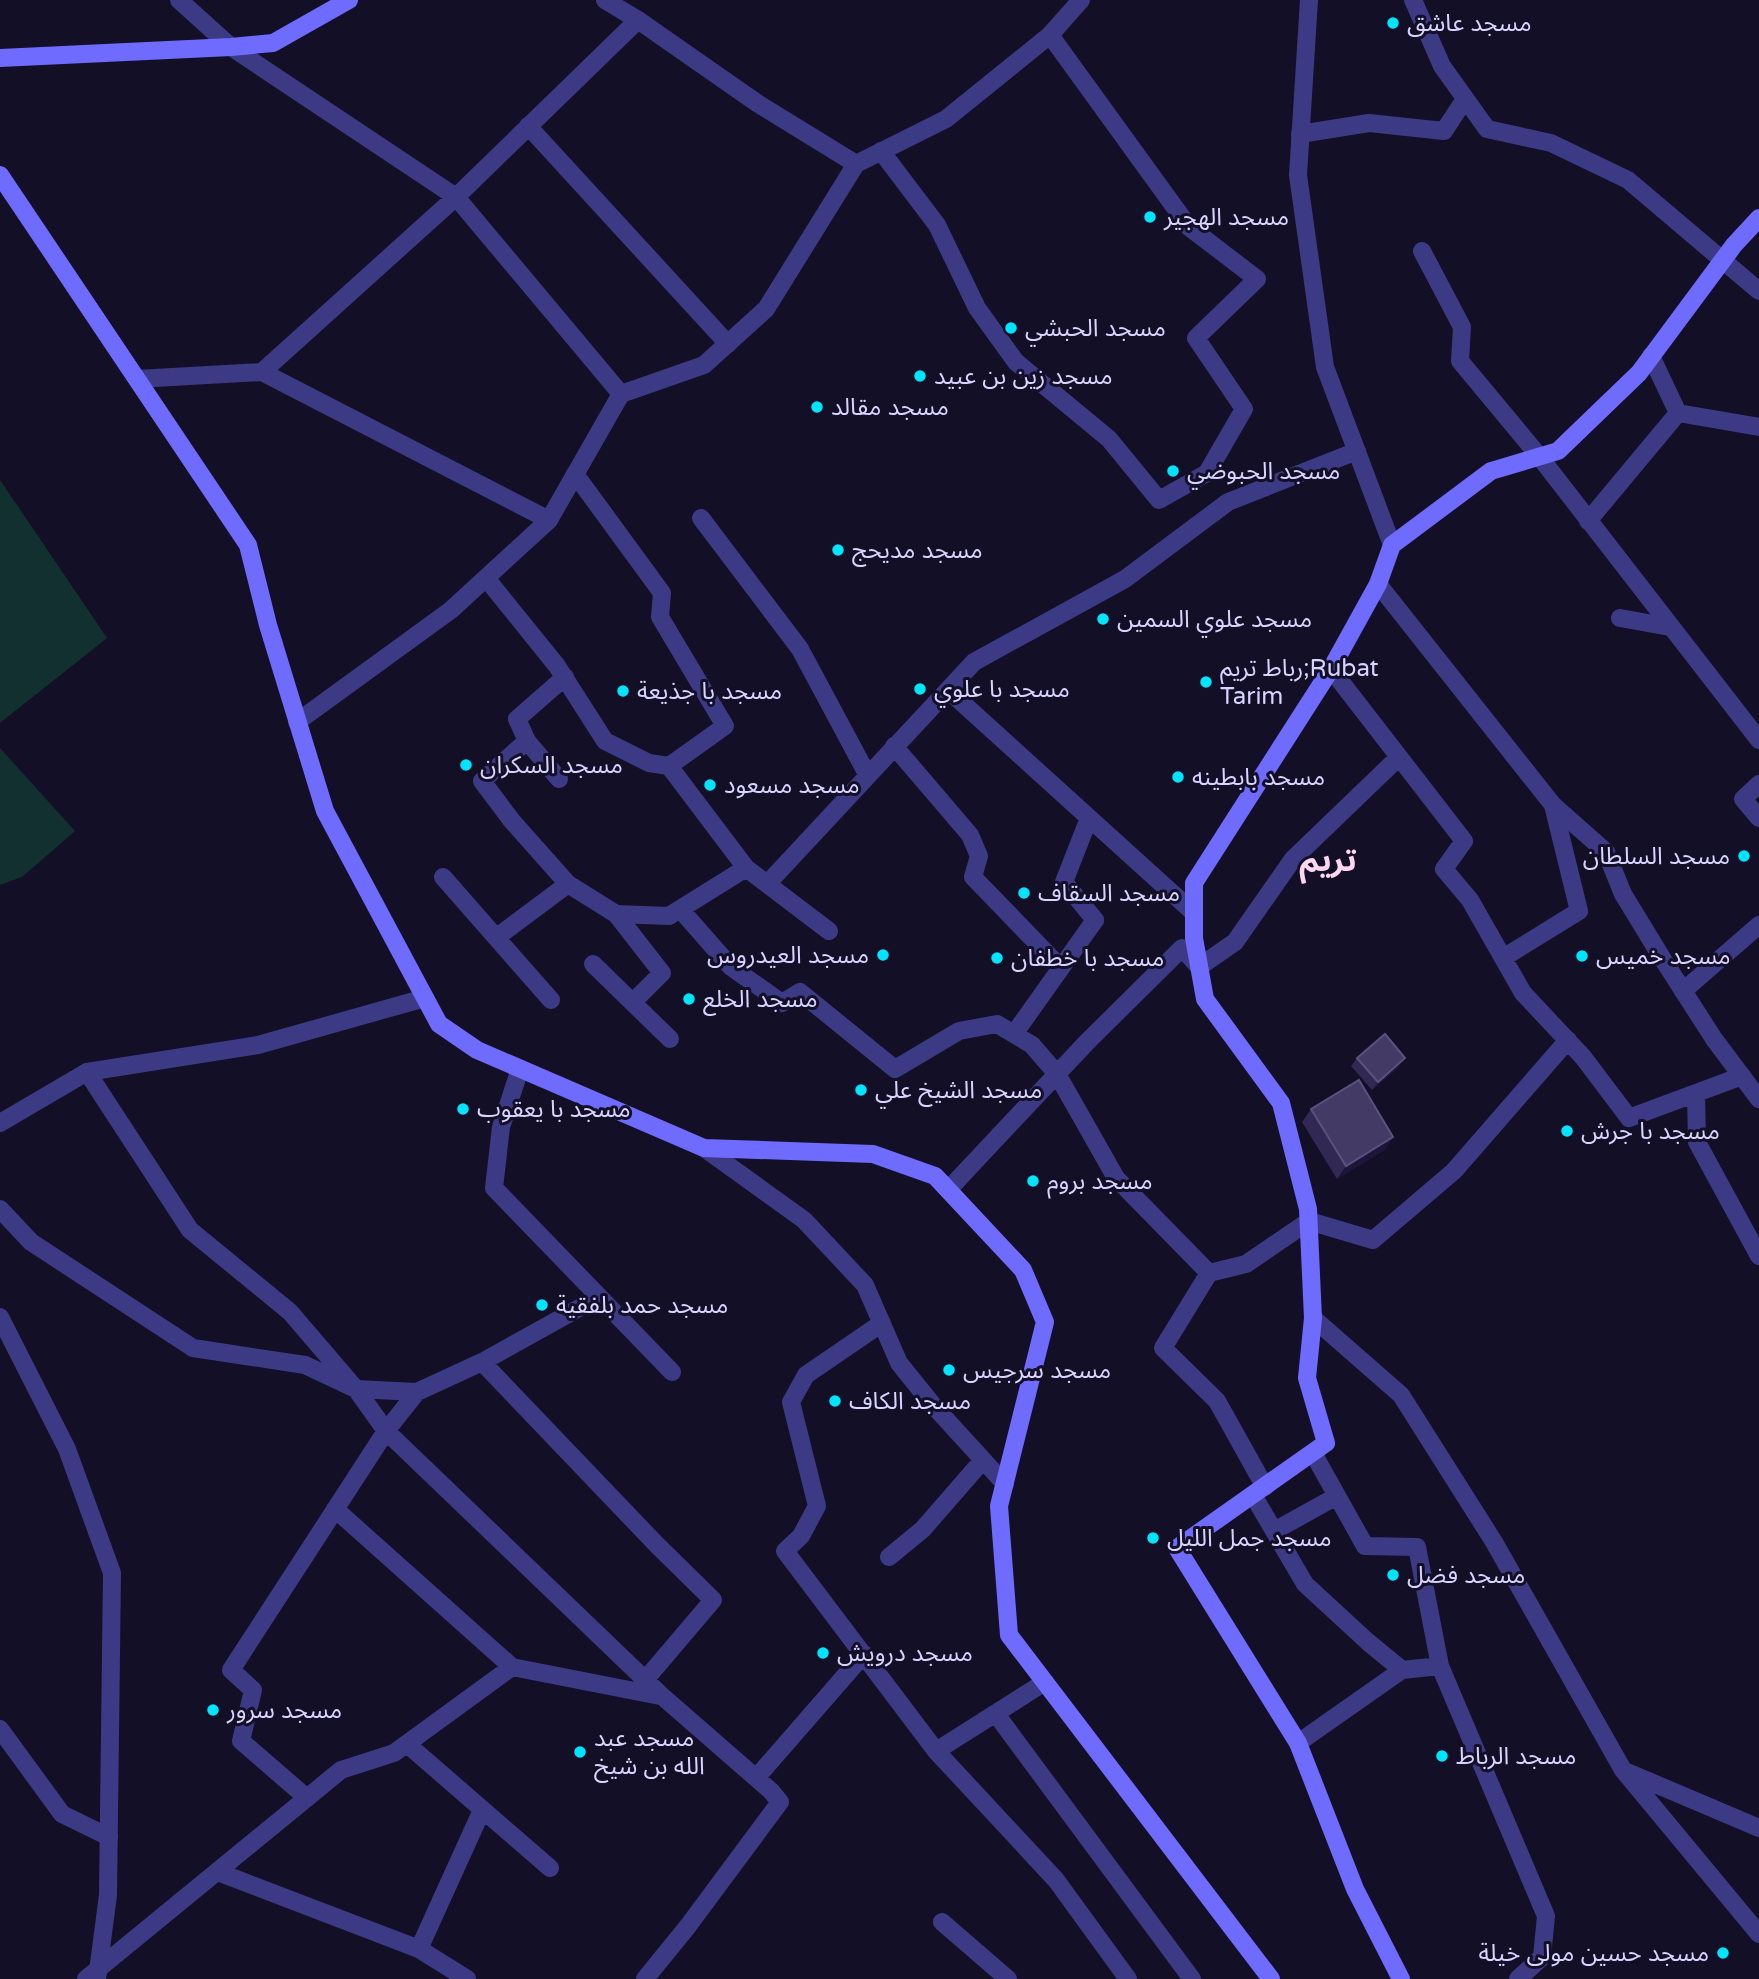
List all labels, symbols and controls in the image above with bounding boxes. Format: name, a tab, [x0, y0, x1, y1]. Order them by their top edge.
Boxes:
place label: مسجد عاشق	[1407, 9, 1532, 38]
marker: مسجد عاشق	[1385, 15, 1401, 31]
place label: مسجد الهجير	[1163, 203, 1289, 232]
marker: مسجد الهجير	[1142, 209, 1158, 225]
place label: مسجد الحبشي	[1025, 314, 1166, 347]
marker: مسجد الحبشي	[1003, 320, 1019, 336]
place label: مسجد زين بن عبيد	[934, 362, 1113, 391]
marker: مسجد زين بن عبيد	[912, 368, 928, 384]
place label: مسجد مقالد	[831, 393, 949, 422]
marker: مسجد مقالد	[809, 399, 825, 415]
place label: مسجد الحبوضي	[1187, 457, 1340, 490]
marker: مسجد الحبوضي	[1165, 463, 1181, 479]
place label: مسجد مديحج	[852, 536, 983, 567]
marker: مسجد مديحج	[830, 542, 846, 558]
place label: مسجد علوي السمين	[1117, 605, 1312, 638]
marker: مسجد علوي السمين	[1095, 611, 1111, 627]
place label: رباط تريم;Rubat Tarim	[1220, 654, 1379, 711]
marker: رباط تريم;Rubat Tarim	[1198, 674, 1214, 690]
place label: مسجد با علوي	[934, 675, 1070, 708]
place label: مسجد با جذيعة	[637, 677, 782, 706]
marker: مسجد با علوي	[912, 681, 928, 697]
marker: مسجد با جذيعة	[615, 683, 631, 699]
place label: مسجد السكران	[480, 751, 623, 780]
marker: مسجد السكران	[458, 757, 474, 773]
place label: مسجد بابطينه	[1192, 763, 1325, 792]
marker: مسجد بابطينه	[1170, 769, 1186, 785]
place label: مسجد مسعود	[724, 771, 860, 800]
marker: مسجد مسعود	[702, 777, 718, 793]
district label: تريم	[1299, 842, 1357, 884]
place label: مسجد السلطان	[1583, 842, 1730, 871]
marker: مسجد السلطان	[1736, 848, 1752, 864]
place label: مسجد السقاف	[1038, 879, 1180, 908]
marker: مسجد السقاف	[1016, 885, 1032, 901]
place label: مسجد العيدروس	[707, 941, 869, 970]
place label: مسجد خميس	[1596, 942, 1731, 971]
place label: مسجد با خطفان	[1011, 944, 1164, 973]
marker: مسجد العيدروس	[875, 947, 891, 963]
marker: مسجد خميس	[1574, 948, 1590, 964]
marker: مسجد با خطفان	[989, 950, 1005, 966]
place label: مسجد الخلع	[703, 985, 817, 1016]
marker: مسجد الخلع	[681, 991, 697, 1007]
place label: مسجد الشيخ علي	[875, 1076, 1042, 1109]
marker: مسجد الشيخ علي	[853, 1082, 869, 1098]
place label: مسجد با يعقوب	[477, 1095, 631, 1124]
marker: مسجد با يعقوب	[455, 1101, 471, 1117]
place label: مسجد با جرش	[1581, 1117, 1720, 1146]
marker: مسجد با جرش	[1559, 1123, 1575, 1139]
place label: مسجد بروم	[1047, 1167, 1153, 1199]
marker: مسجد بروم	[1025, 1173, 1041, 1189]
place label: مسجد حمد بلفقية	[556, 1291, 728, 1320]
marker: مسجد حمد بلفقية	[534, 1297, 550, 1313]
place label: مسجد سرجيس	[963, 1356, 1111, 1385]
marker: مسجد سرجيس	[941, 1362, 957, 1378]
place label: مسجد الكاف	[849, 1387, 971, 1416]
marker: مسجد الكاف	[827, 1393, 843, 1409]
place label: مسجد جمل الليل	[1167, 1524, 1332, 1553]
marker: مسجد جمل الليل	[1145, 1530, 1161, 1546]
place label: مسجد فضل	[1407, 1561, 1525, 1590]
marker: مسجد فضل	[1385, 1567, 1401, 1583]
place label: مسجد درويش	[837, 1639, 973, 1668]
marker: مسجد درويش	[815, 1645, 831, 1661]
place label: مسجد سرور	[226, 1696, 342, 1725]
marker: مسجد سرور	[205, 1702, 221, 1718]
place label: مسجد عبد الله بن شيخ	[594, 1724, 705, 1783]
place label: مسجد الرباط	[1456, 1742, 1576, 1771]
marker: مسجد عبد الله بن شيخ	[572, 1744, 588, 1760]
marker: مسجد الرباط	[1434, 1748, 1450, 1764]
place label: مسجد حسين مولى خيلة	[1478, 1939, 1709, 1968]
marker: مسجد حسين مولى خيلة	[1715, 1945, 1731, 1961]

